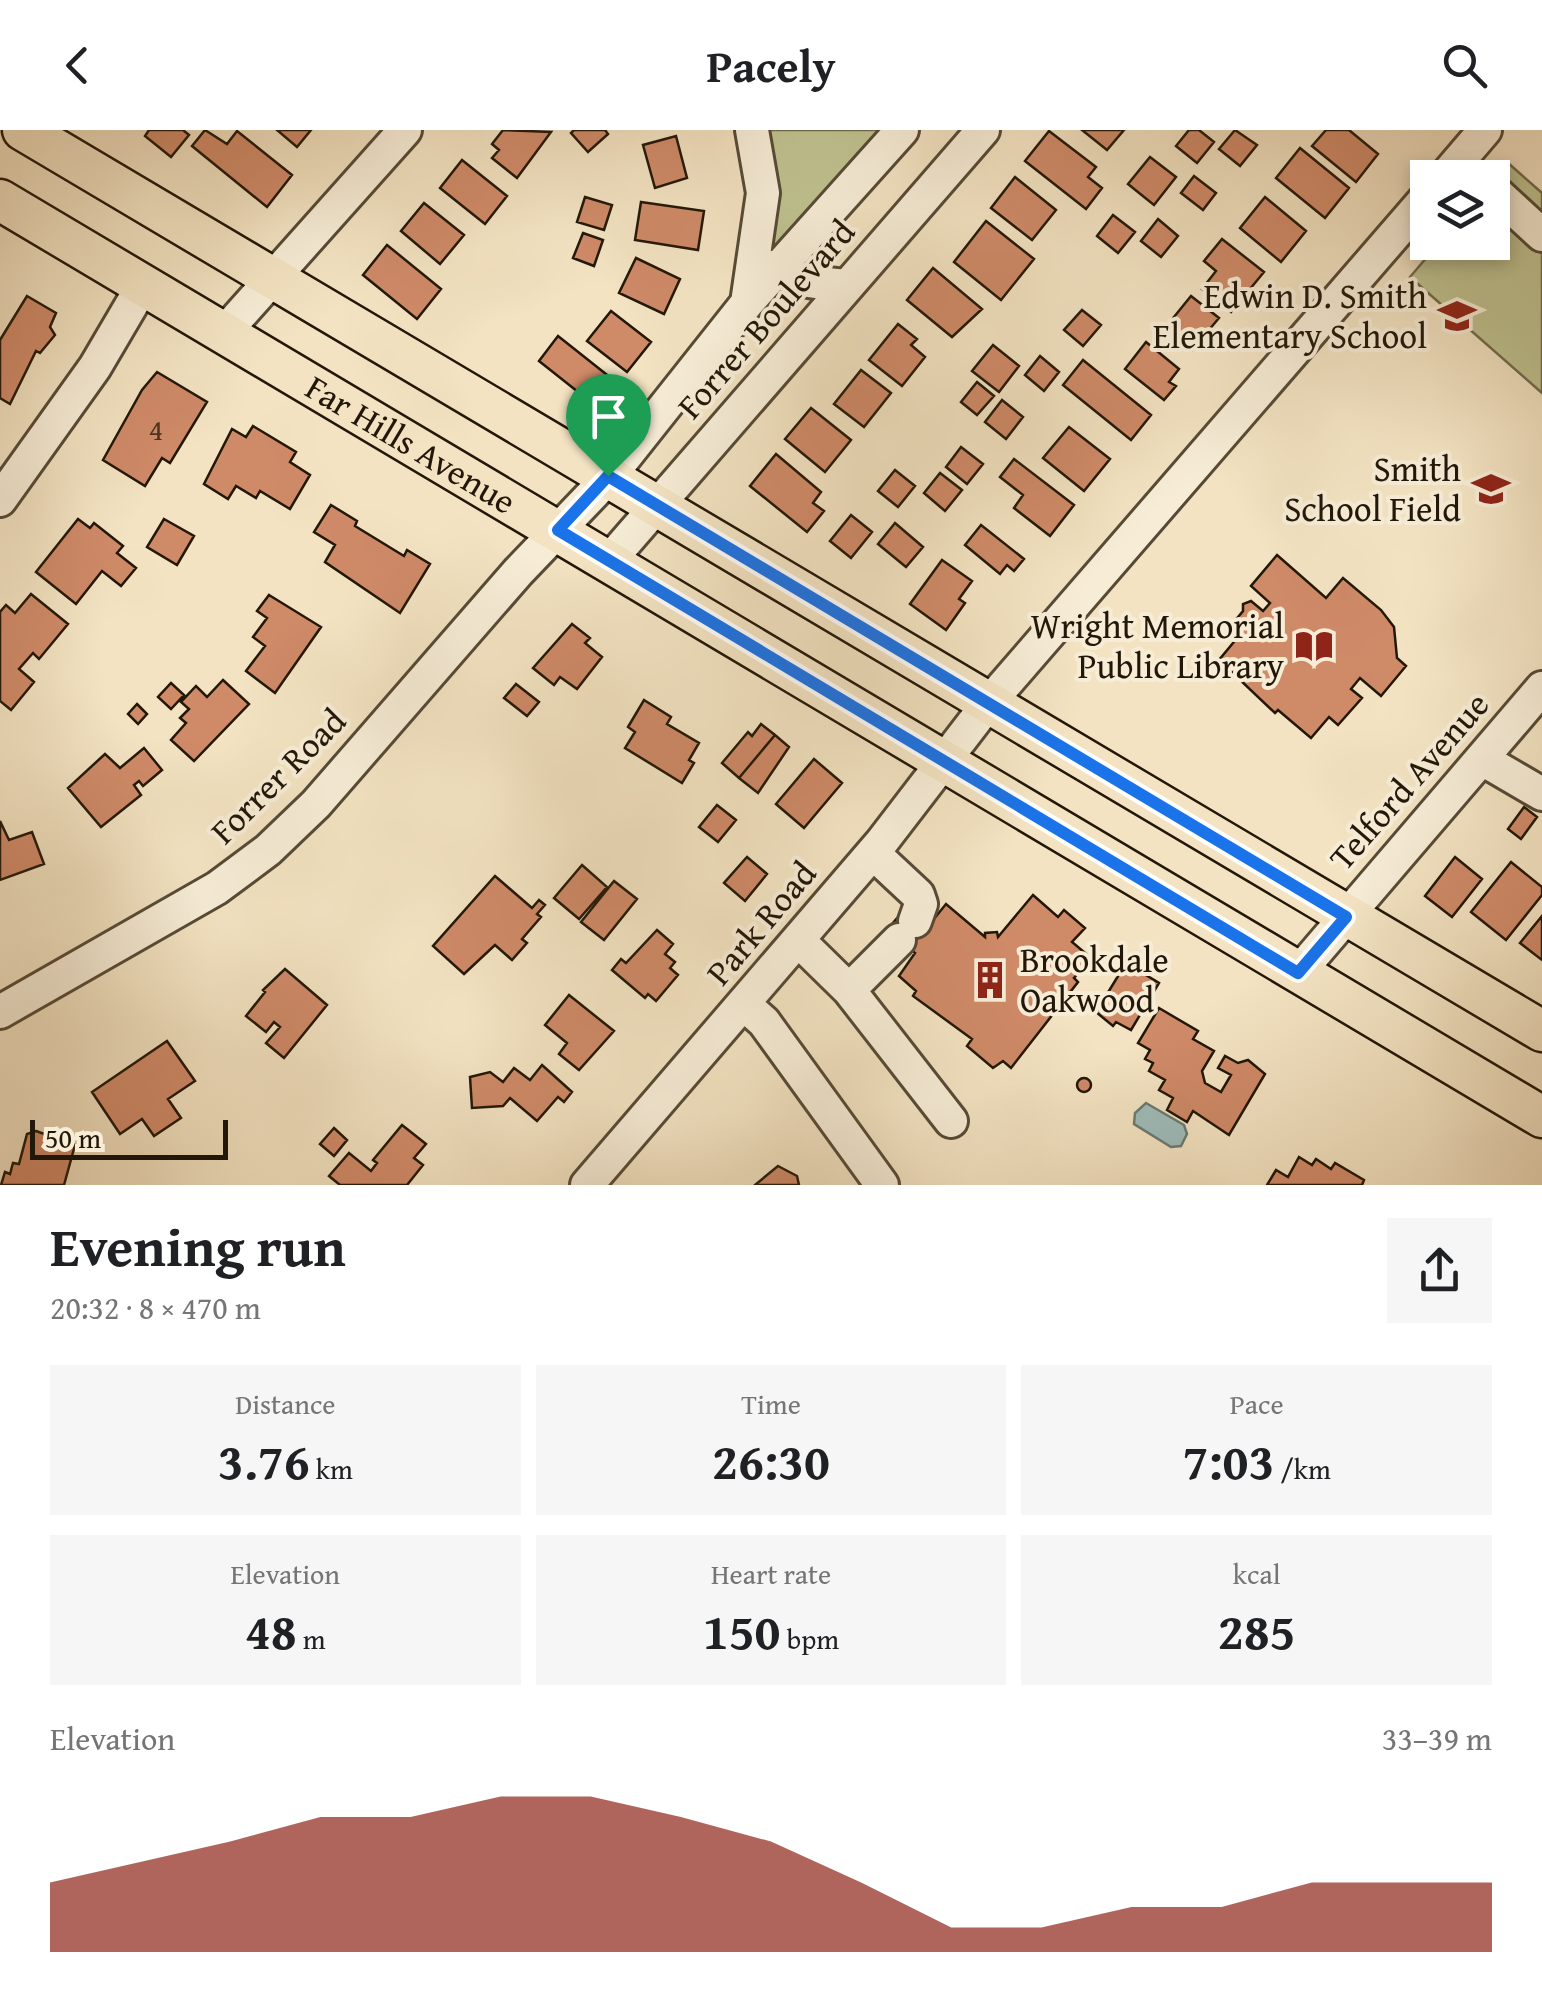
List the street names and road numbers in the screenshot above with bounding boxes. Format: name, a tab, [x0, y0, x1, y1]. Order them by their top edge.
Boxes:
street label: Forrer Boulevard	[665, 208, 867, 429]
street label: Far Hills Avenue	[296, 362, 526, 526]
street label: Telford Avenue	[1317, 680, 1501, 881]
street label: Forrer Road	[198, 696, 357, 855]
street label: Park Road	[693, 849, 828, 996]

